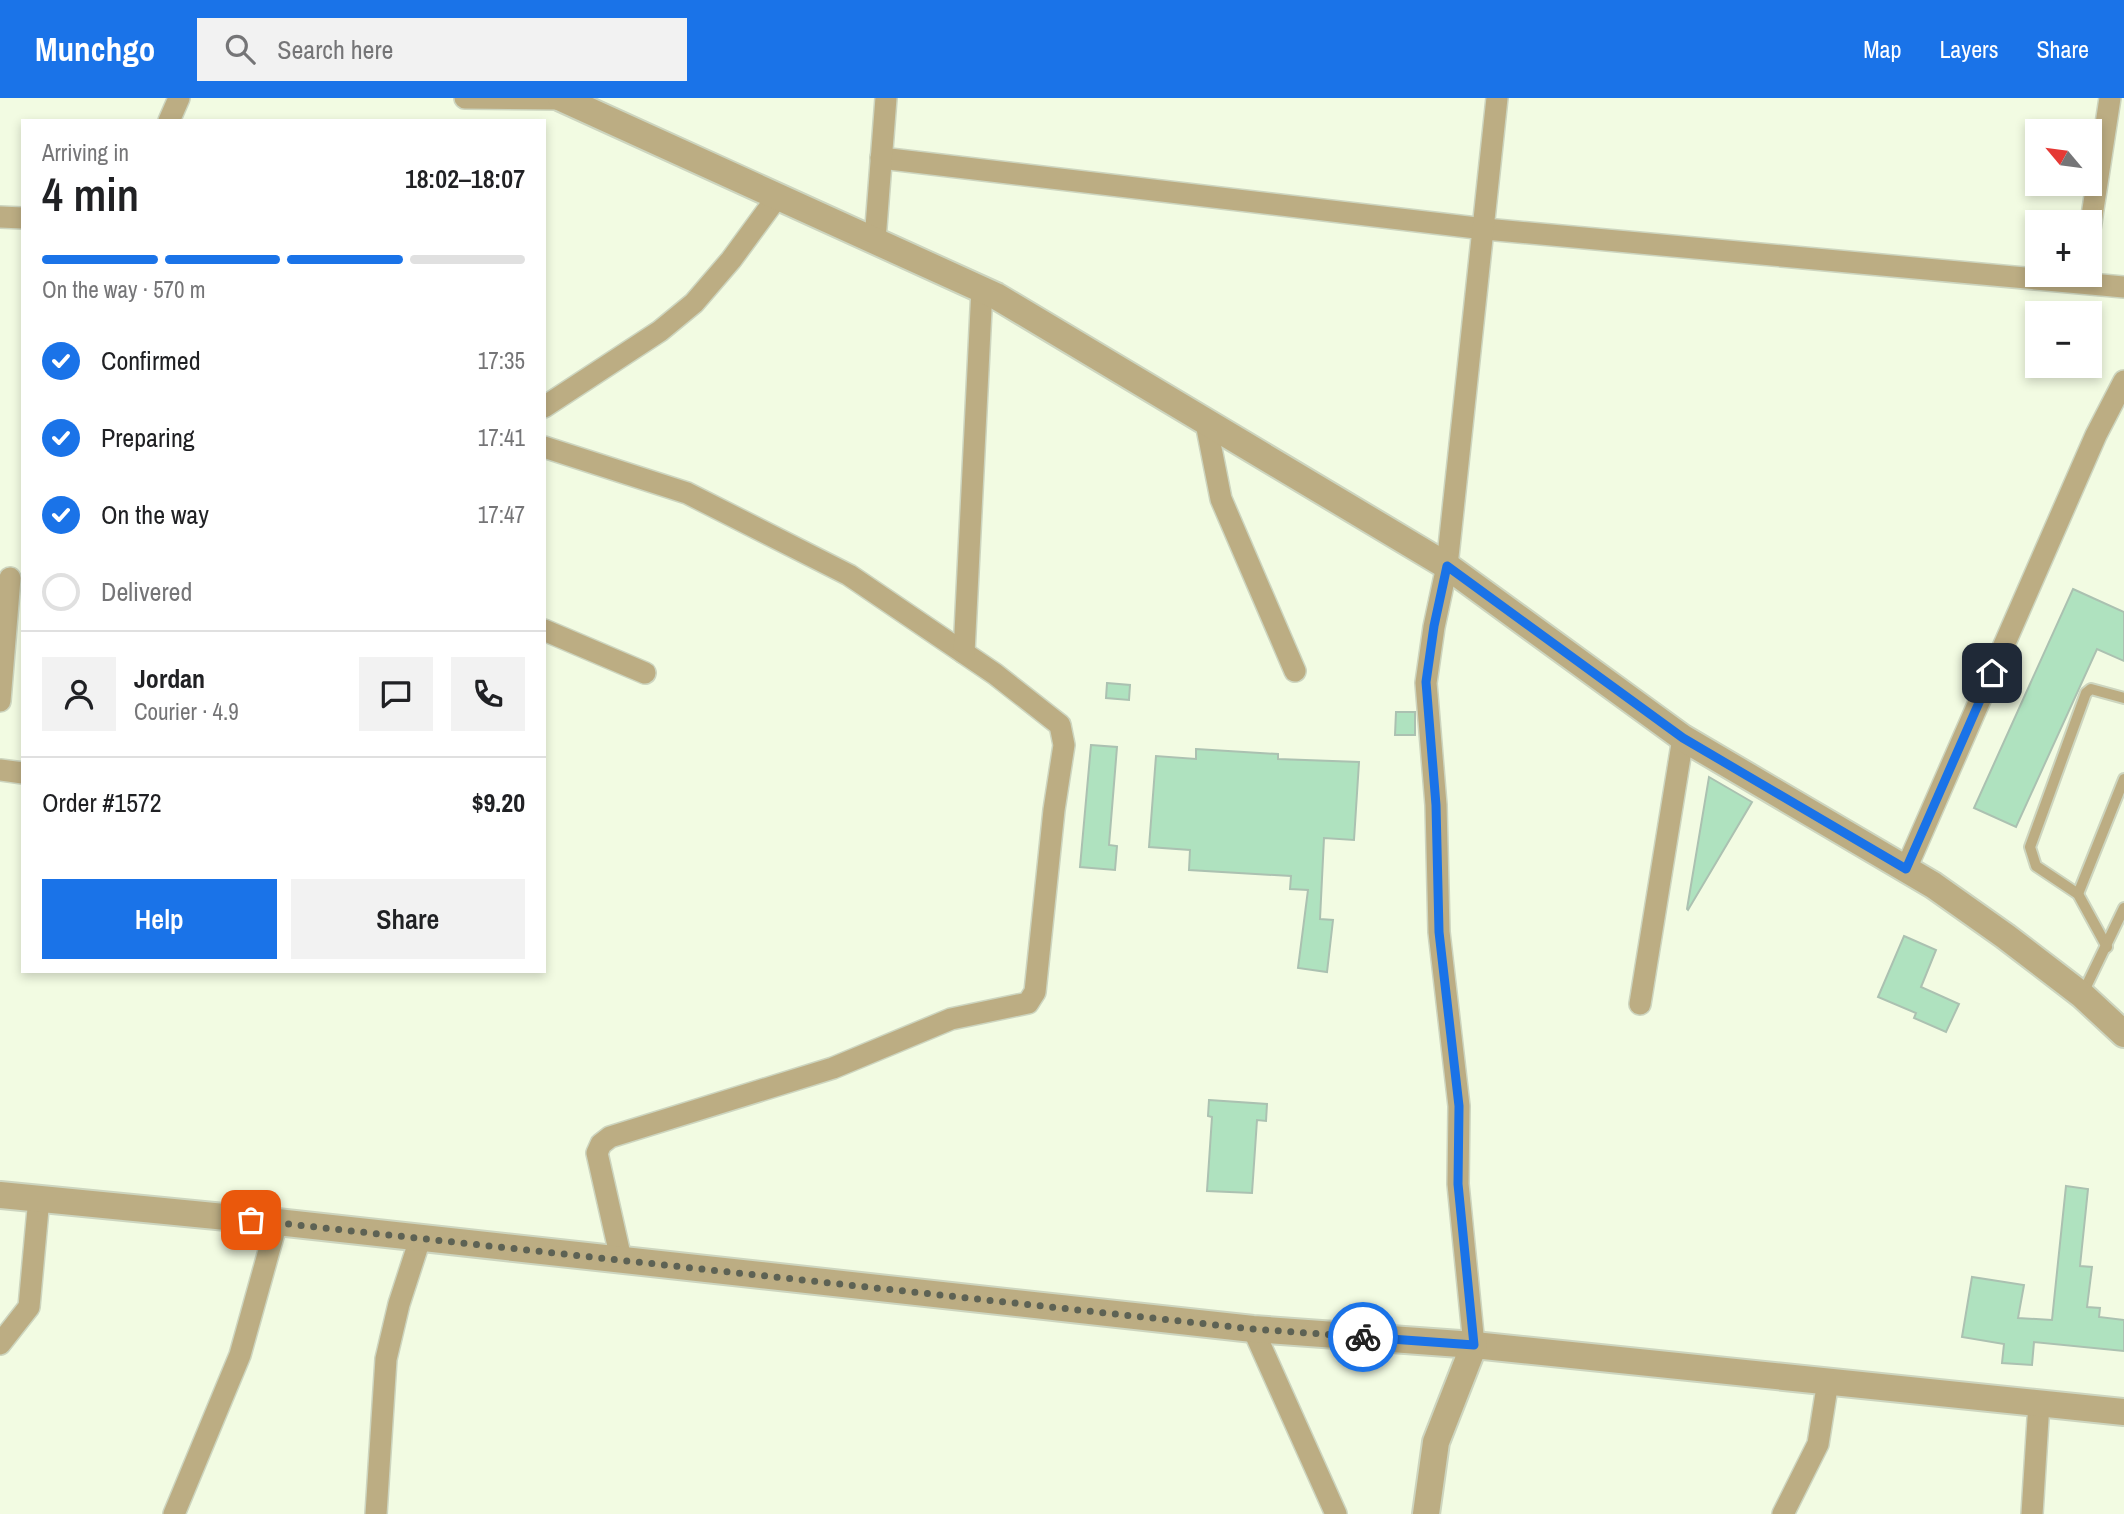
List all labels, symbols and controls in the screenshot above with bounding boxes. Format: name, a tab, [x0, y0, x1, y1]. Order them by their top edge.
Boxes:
search box	[197, 18, 687, 81]
text: Munchgo	[35, 27, 155, 71]
icon: search	[221, 30, 259, 68]
text: Search here	[277, 32, 393, 67]
text: Map	[1863, 33, 1901, 65]
text: Layers	[1939, 33, 1998, 65]
text: Share	[2036, 33, 2089, 65]
north arrow	[2025, 119, 2102, 196]
map controls	[2025, 119, 2102, 378]
text: Arriving in	[42, 137, 129, 168]
text: 18:02–18:07	[405, 161, 525, 196]
text: 4 min	[42, 163, 139, 225]
button: +	[2025, 210, 2102, 287]
text: On the way · 570 m	[42, 274, 206, 305]
button: −	[2025, 301, 2102, 378]
icon: check	[42, 342, 80, 380]
text: Confirmed	[101, 343, 201, 378]
text: 17:35	[478, 345, 525, 376]
icon: check	[42, 419, 80, 457]
text: Preparing	[101, 420, 195, 455]
text: 17:41	[478, 422, 525, 453]
icon: check	[42, 496, 80, 534]
text: On the way	[101, 497, 209, 532]
text: 17:47	[478, 499, 525, 530]
text: Delivered	[101, 574, 192, 609]
pin	[1962, 643, 2022, 703]
icon: home	[1973, 654, 2011, 692]
button: person	[42, 657, 116, 731]
button: chat	[359, 657, 433, 731]
button: phone	[451, 657, 525, 731]
text: Jordan	[134, 661, 205, 696]
text: Courier · 4.9	[134, 696, 239, 727]
text: Order #1572	[42, 785, 162, 820]
text: $9.20	[472, 785, 525, 820]
button: Help	[42, 879, 277, 959]
button: Share	[291, 879, 525, 959]
pin	[221, 1190, 281, 1250]
icon: bag	[232, 1201, 270, 1239]
courier	[1328, 1302, 1398, 1372]
icon: bike	[1344, 1318, 1382, 1356]

